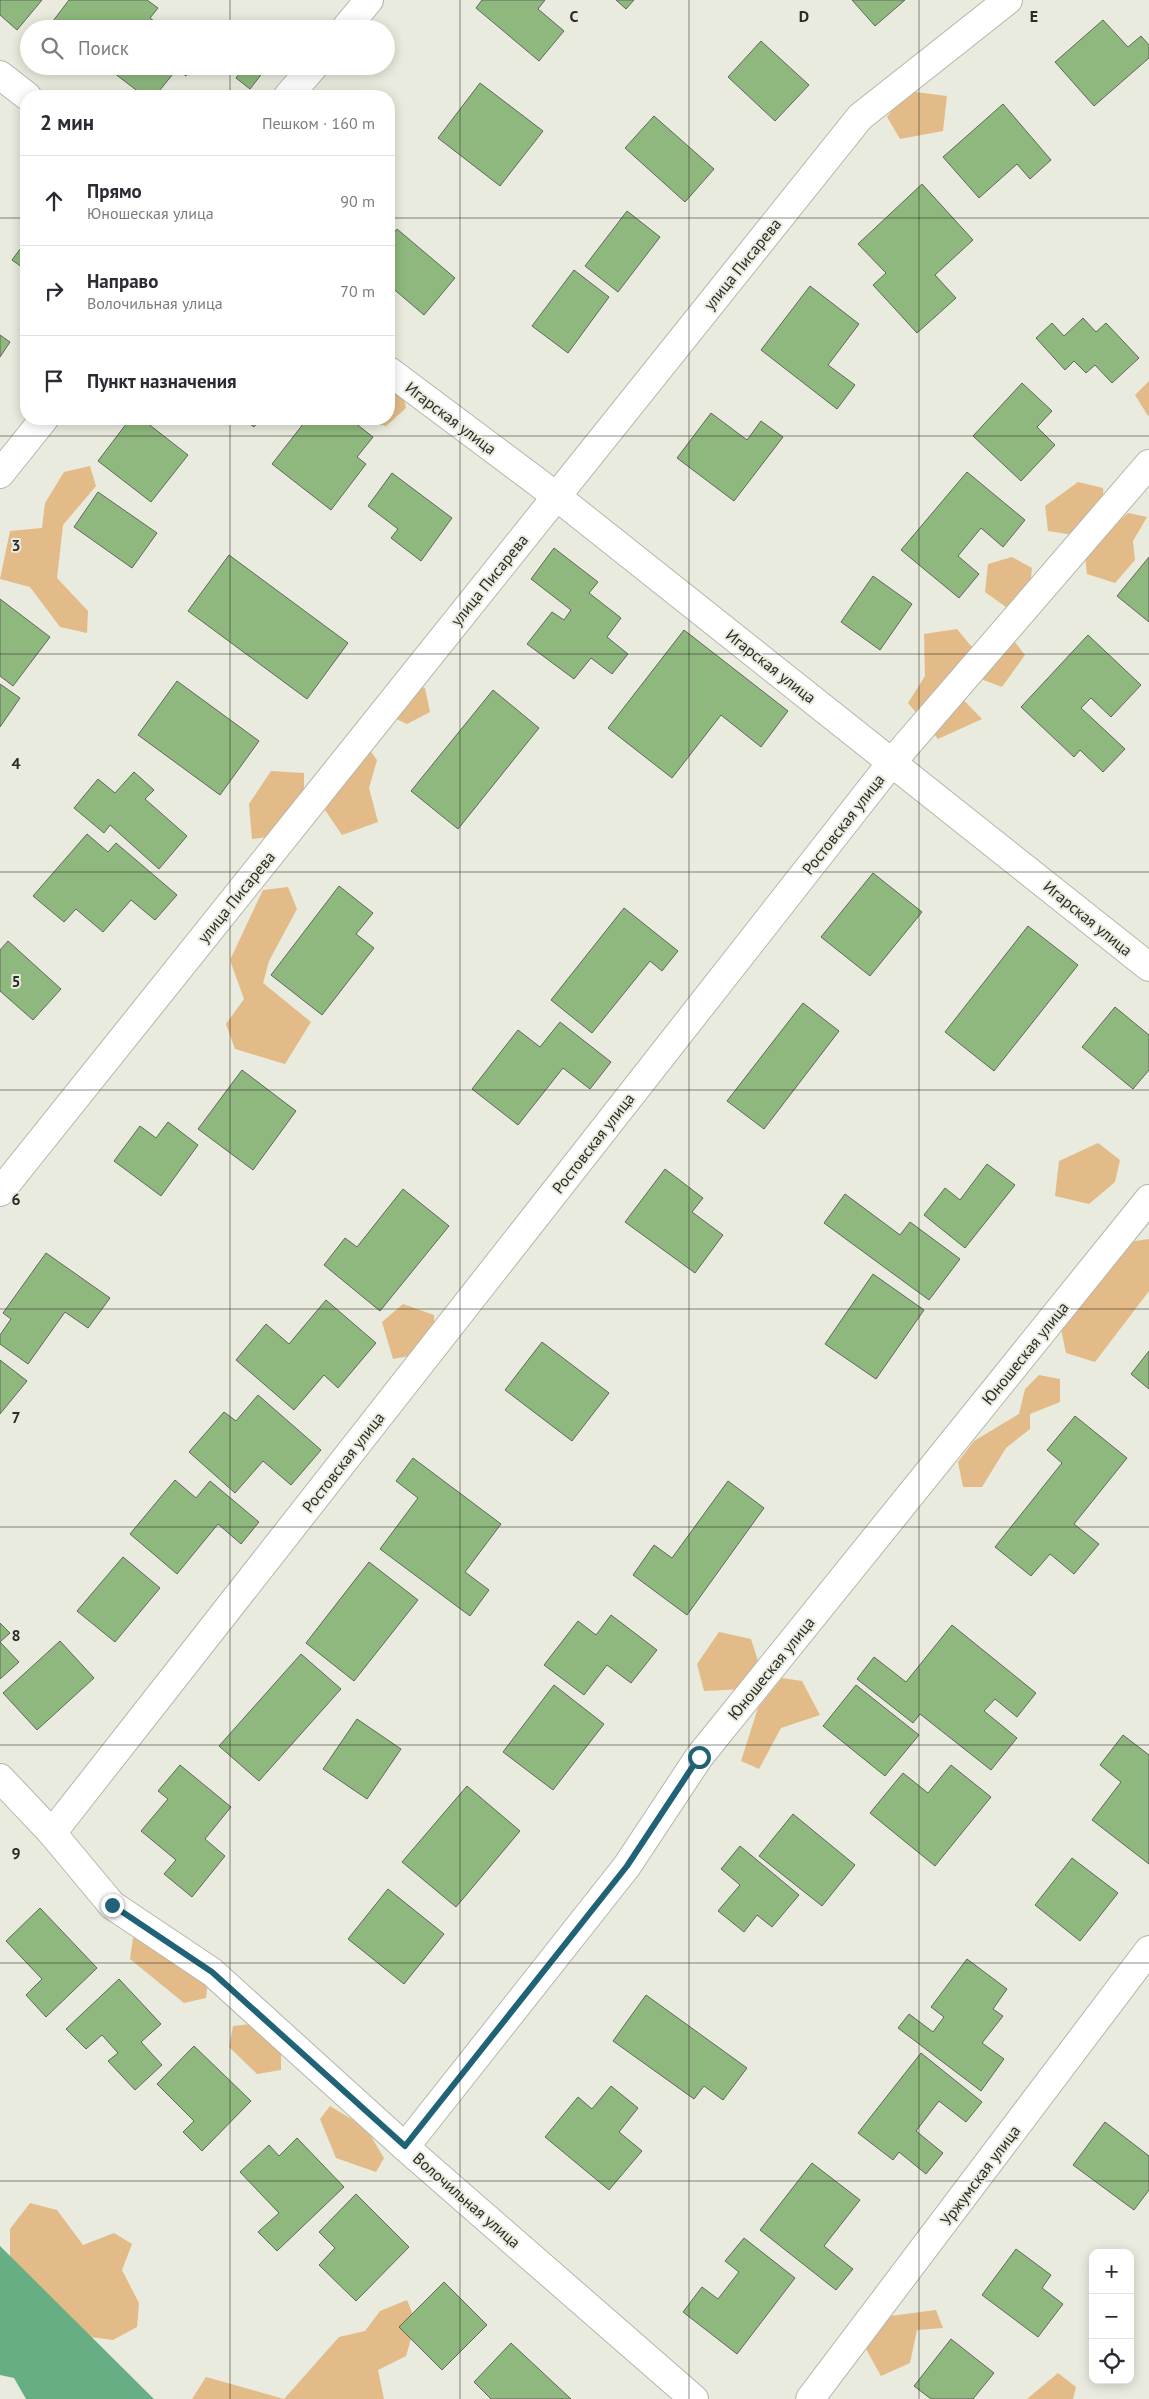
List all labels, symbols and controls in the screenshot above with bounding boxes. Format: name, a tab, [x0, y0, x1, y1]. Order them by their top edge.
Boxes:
text: C	[570, 6, 579, 26]
text: D	[799, 6, 809, 26]
text: E	[1030, 6, 1038, 26]
search box	[20, 20, 395, 75]
icon: search	[38, 34, 66, 62]
text: Поиск	[78, 36, 129, 60]
text: 2 мин	[40, 109, 94, 136]
text: Пешком · 160 m	[262, 113, 375, 133]
text: Прямо	[87, 179, 142, 203]
icon: ahead	[40, 187, 68, 215]
text: 90 m	[340, 191, 375, 211]
text: Юношеская улица	[87, 203, 214, 223]
street label: улица Писарева	[699, 214, 785, 314]
text: Направо	[87, 269, 158, 293]
icon: right	[40, 277, 68, 305]
text: 70 m	[340, 281, 375, 301]
text: Волочильная улица	[87, 293, 223, 313]
icon: arrive	[40, 367, 68, 395]
text: Пункт назначения	[87, 369, 237, 393]
street label: Игарская улица	[402, 377, 500, 459]
street label: улица Писарева	[446, 530, 532, 630]
text: 3	[11, 535, 21, 555]
street label: Игарская улица	[722, 625, 820, 707]
text: 4	[11, 753, 21, 773]
street label: Ростовская улица	[798, 770, 888, 878]
street label: улица Писарева	[193, 847, 279, 947]
street label: Игарская улица	[1039, 876, 1137, 960]
text: 5	[11, 971, 21, 991]
street label: Ростовская улица	[548, 1089, 638, 1197]
text: 6	[11, 1189, 21, 1209]
street label: Юношеская улица	[977, 1298, 1073, 1408]
text: 7	[11, 1407, 21, 1427]
street label: Ростовская улица	[298, 1408, 388, 1516]
street label: Юношеская улица	[723, 1613, 819, 1723]
text: 8	[11, 1625, 21, 1645]
route start	[688, 1746, 711, 1769]
text: 9	[11, 1843, 21, 1863]
route end	[101, 1894, 124, 1917]
street label: Уржумская улица	[936, 2121, 1024, 2229]
street label: Волочильная улица	[409, 2148, 525, 2252]
map controls	[1089, 2249, 1134, 2384]
button: +	[1089, 2249, 1134, 2294]
button: −	[1089, 2294, 1134, 2339]
button: locate	[1089, 2339, 1134, 2384]

